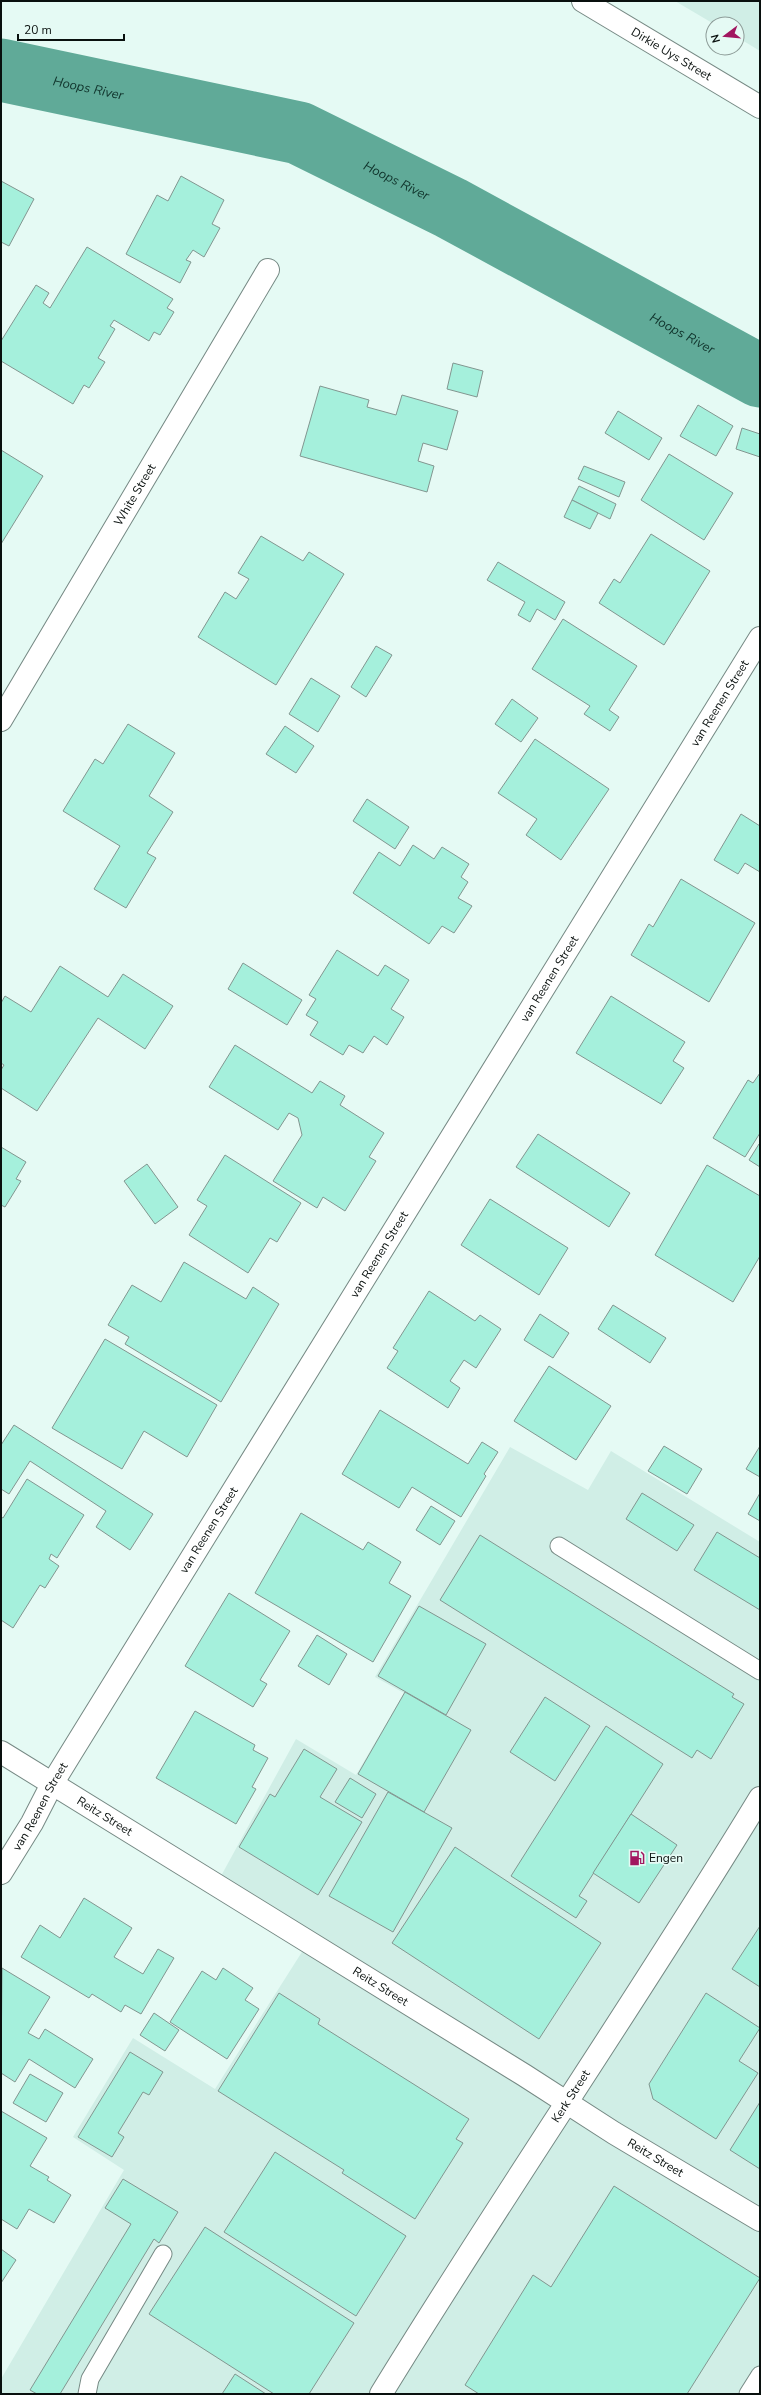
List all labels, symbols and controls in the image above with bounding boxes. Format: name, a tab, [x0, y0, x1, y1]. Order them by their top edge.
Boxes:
scale bar	[18, 16, 124, 42]
north arrow	[705, 16, 745, 56]
text: 20 m	[24, 22, 52, 38]
street label: Dirkie Uys Street	[628, 24, 715, 85]
text: N	[708, 33, 724, 45]
water label: Hoops River	[51, 72, 125, 105]
water label: Hoops River	[360, 157, 433, 205]
water label: Hoops River	[646, 309, 718, 359]
street label: White Street	[110, 460, 160, 529]
street label: van Reenen Street	[687, 656, 753, 750]
street label: van Reenen Street	[517, 932, 583, 1025]
street label: van Reenen Street	[346, 1208, 412, 1301]
street label: van Reenen Street	[176, 1483, 242, 1576]
street label: van Reenen Street	[9, 1759, 72, 1854]
street label: Reitz Street	[74, 1793, 136, 1840]
fuel station icon: Engen	[628, 1849, 646, 1867]
place label: Engen	[649, 1850, 683, 1866]
street label: Reitz Street	[350, 1963, 412, 2010]
street label: Kerk Street	[548, 2066, 594, 2126]
street label: Reitz Street	[624, 2135, 687, 2181]

